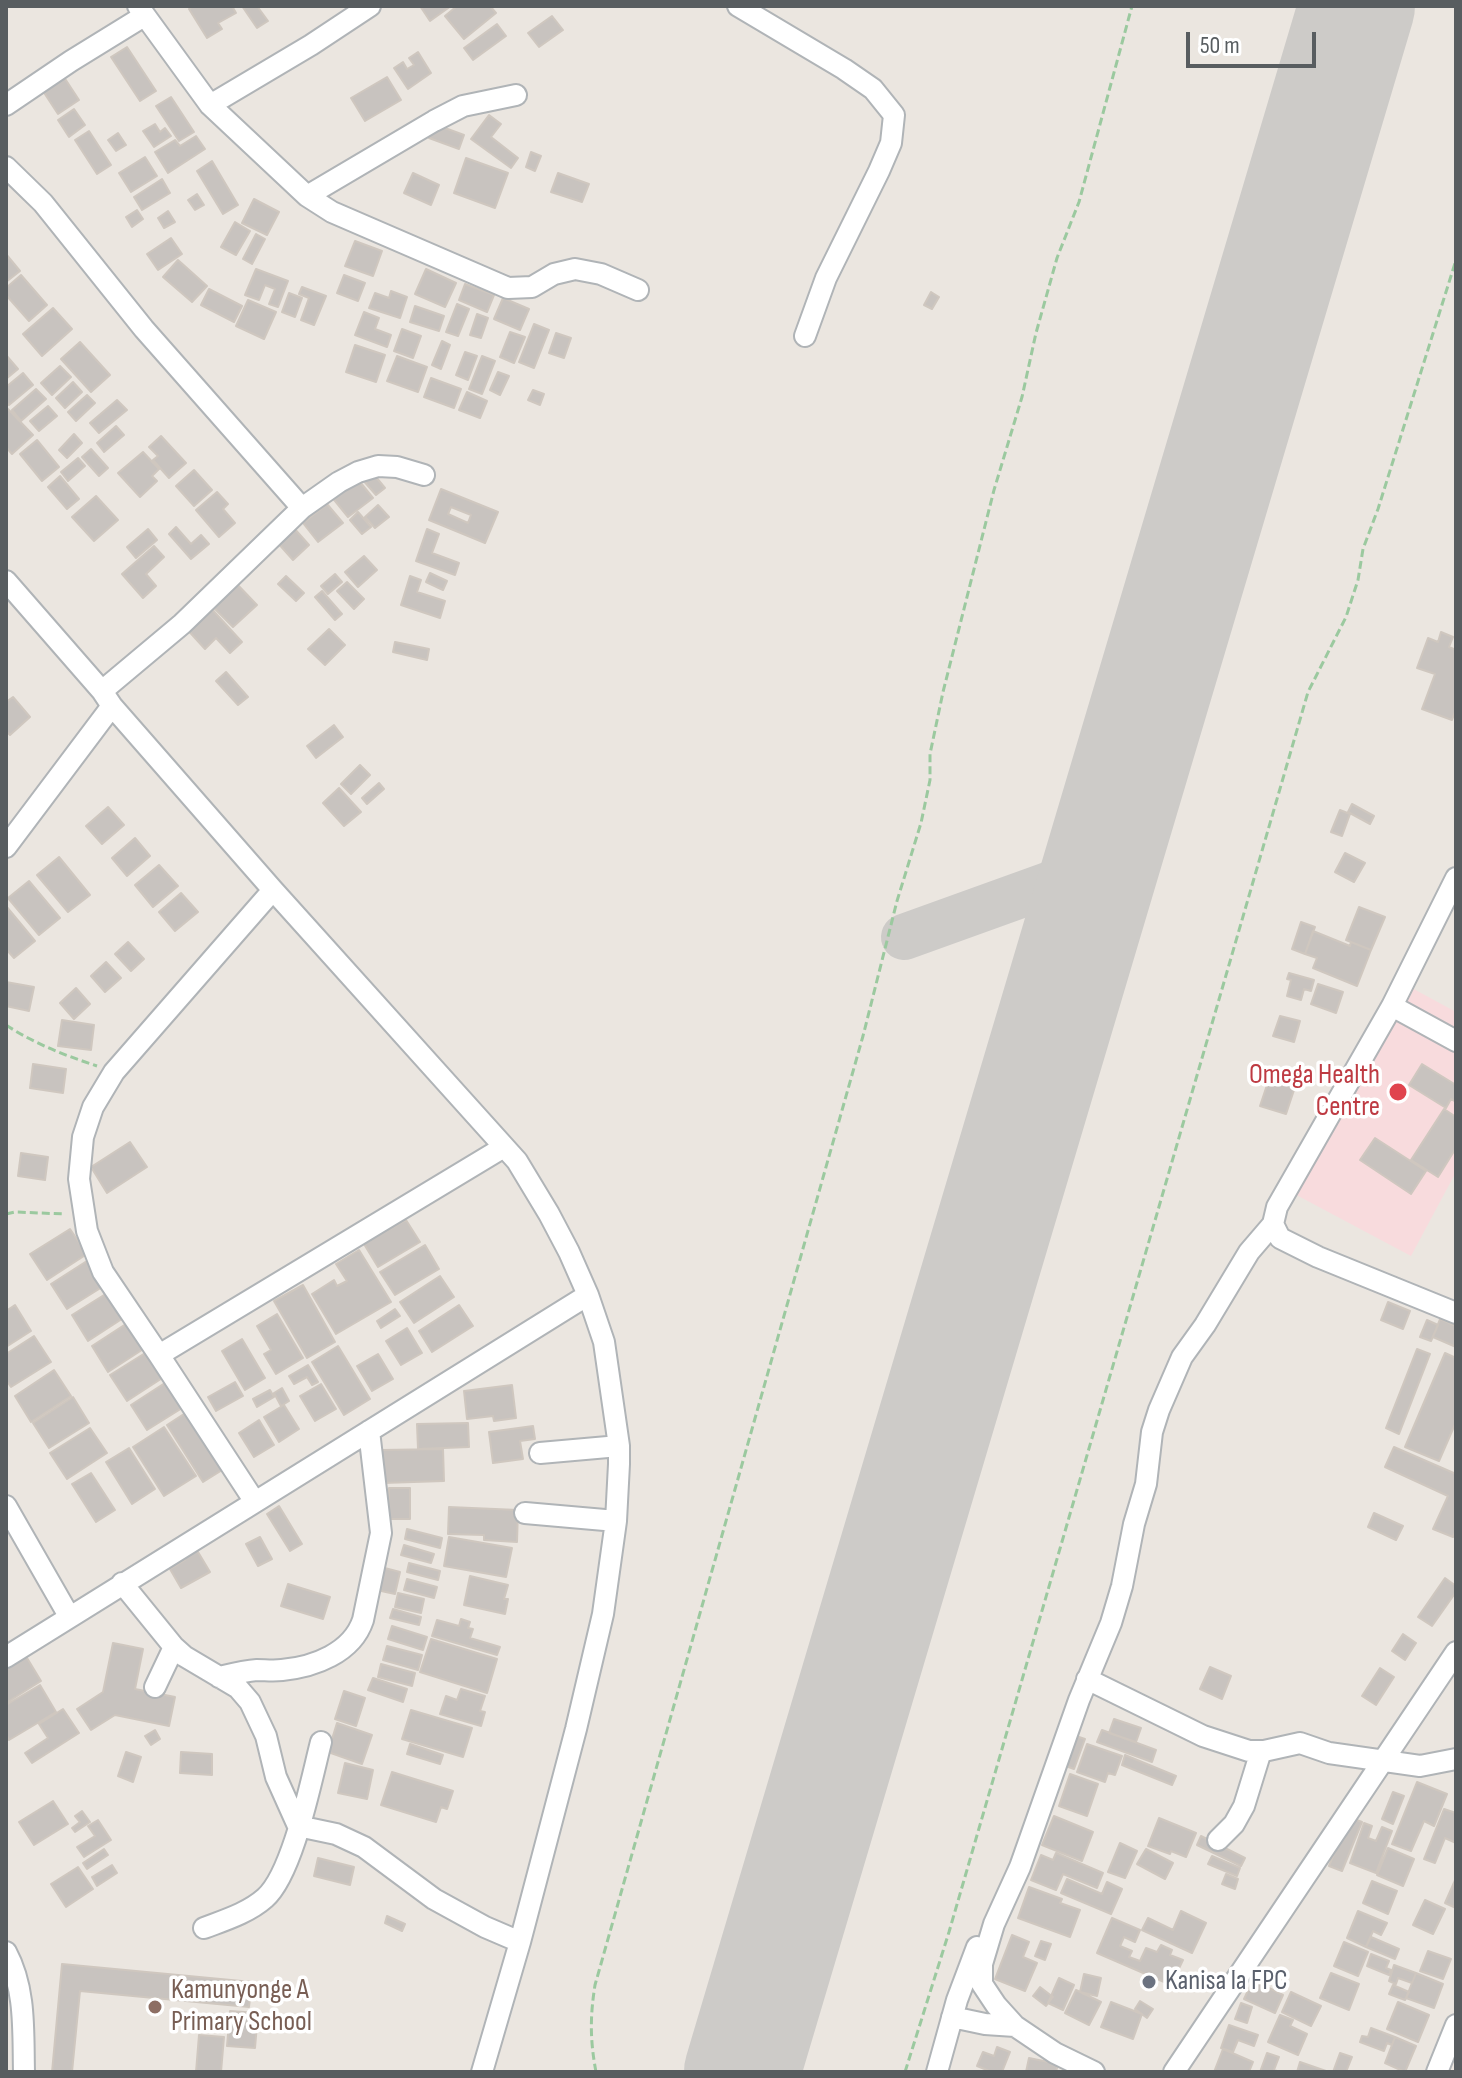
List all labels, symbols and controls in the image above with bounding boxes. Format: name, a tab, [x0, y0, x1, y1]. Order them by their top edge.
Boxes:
scale bar	[1190, 16, 1320, 66]
text: 50 m	[1200, 31, 1240, 60]
place label: Omega Health Centre	[1249, 1059, 1380, 1125]
marker: Omega Health Centre	[1387, 1081, 1409, 1103]
place label: Kanisa la FPC	[1165, 1965, 1288, 1999]
marker: Kanisa la FPC	[1140, 1973, 1158, 1991]
place label: Kamunyonge A Primary School	[171, 1974, 312, 2040]
marker: Kamunyonge A Primary School	[146, 1998, 164, 2016]

